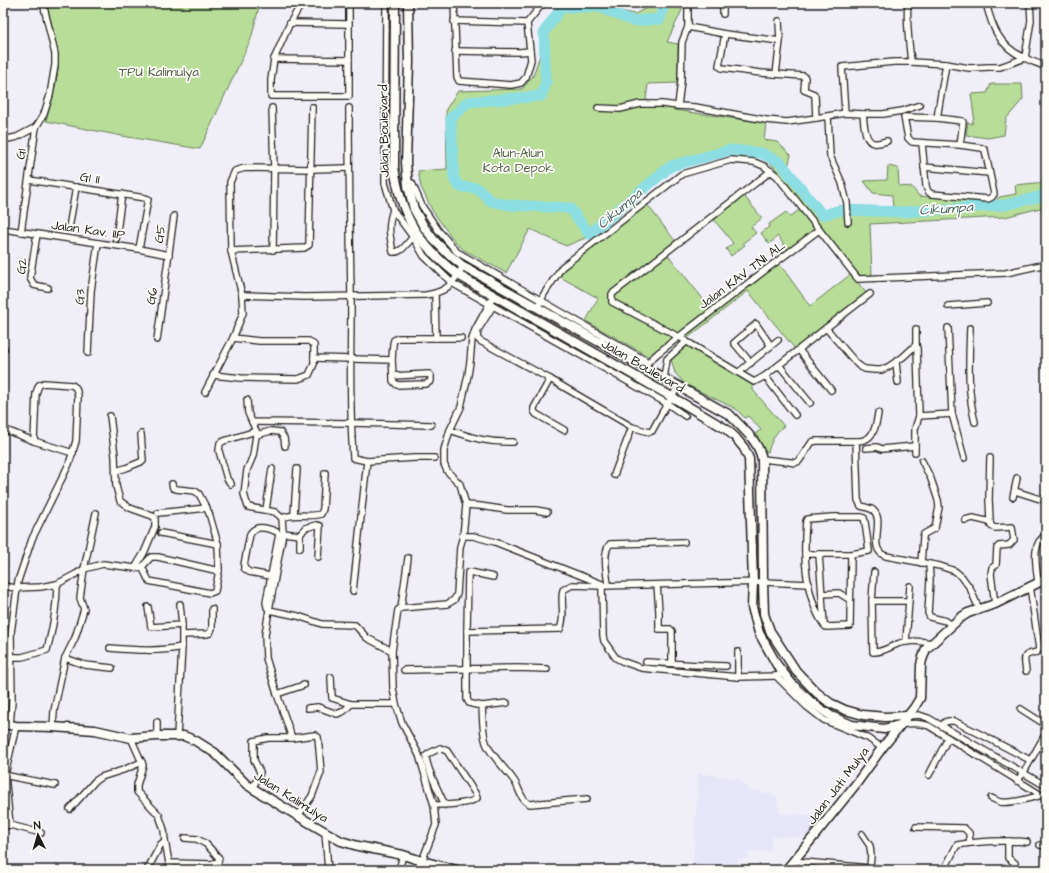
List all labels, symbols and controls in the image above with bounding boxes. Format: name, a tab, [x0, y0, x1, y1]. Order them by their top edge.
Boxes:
park label: TPU Kalimulya	[119, 63, 199, 82]
street label: Jalan Boulevard	[374, 84, 394, 178]
park label: Alun-Alun Kota Depok	[483, 144, 553, 177]
street label: G1	[11, 147, 31, 161]
street label: G1 II	[79, 168, 101, 188]
water label: Cikumpa	[593, 184, 648, 234]
water label: Cikumpa	[919, 197, 974, 221]
street label: Jalan Kav. IIP	[50, 216, 127, 244]
street label: G5	[150, 224, 170, 244]
street label: Jalan KAV TNI AL	[695, 236, 789, 314]
street label: G2	[12, 256, 32, 275]
street label: G6	[142, 286, 162, 306]
street label: G3	[70, 288, 90, 305]
street label: Jalan Boulevard	[598, 335, 688, 397]
street label: Jalan Jati Mulya	[803, 743, 874, 829]
street label: Jalan Kalimulya	[250, 767, 332, 828]
north arrow	[18, 815, 58, 855]
text: N	[33, 818, 41, 833]

